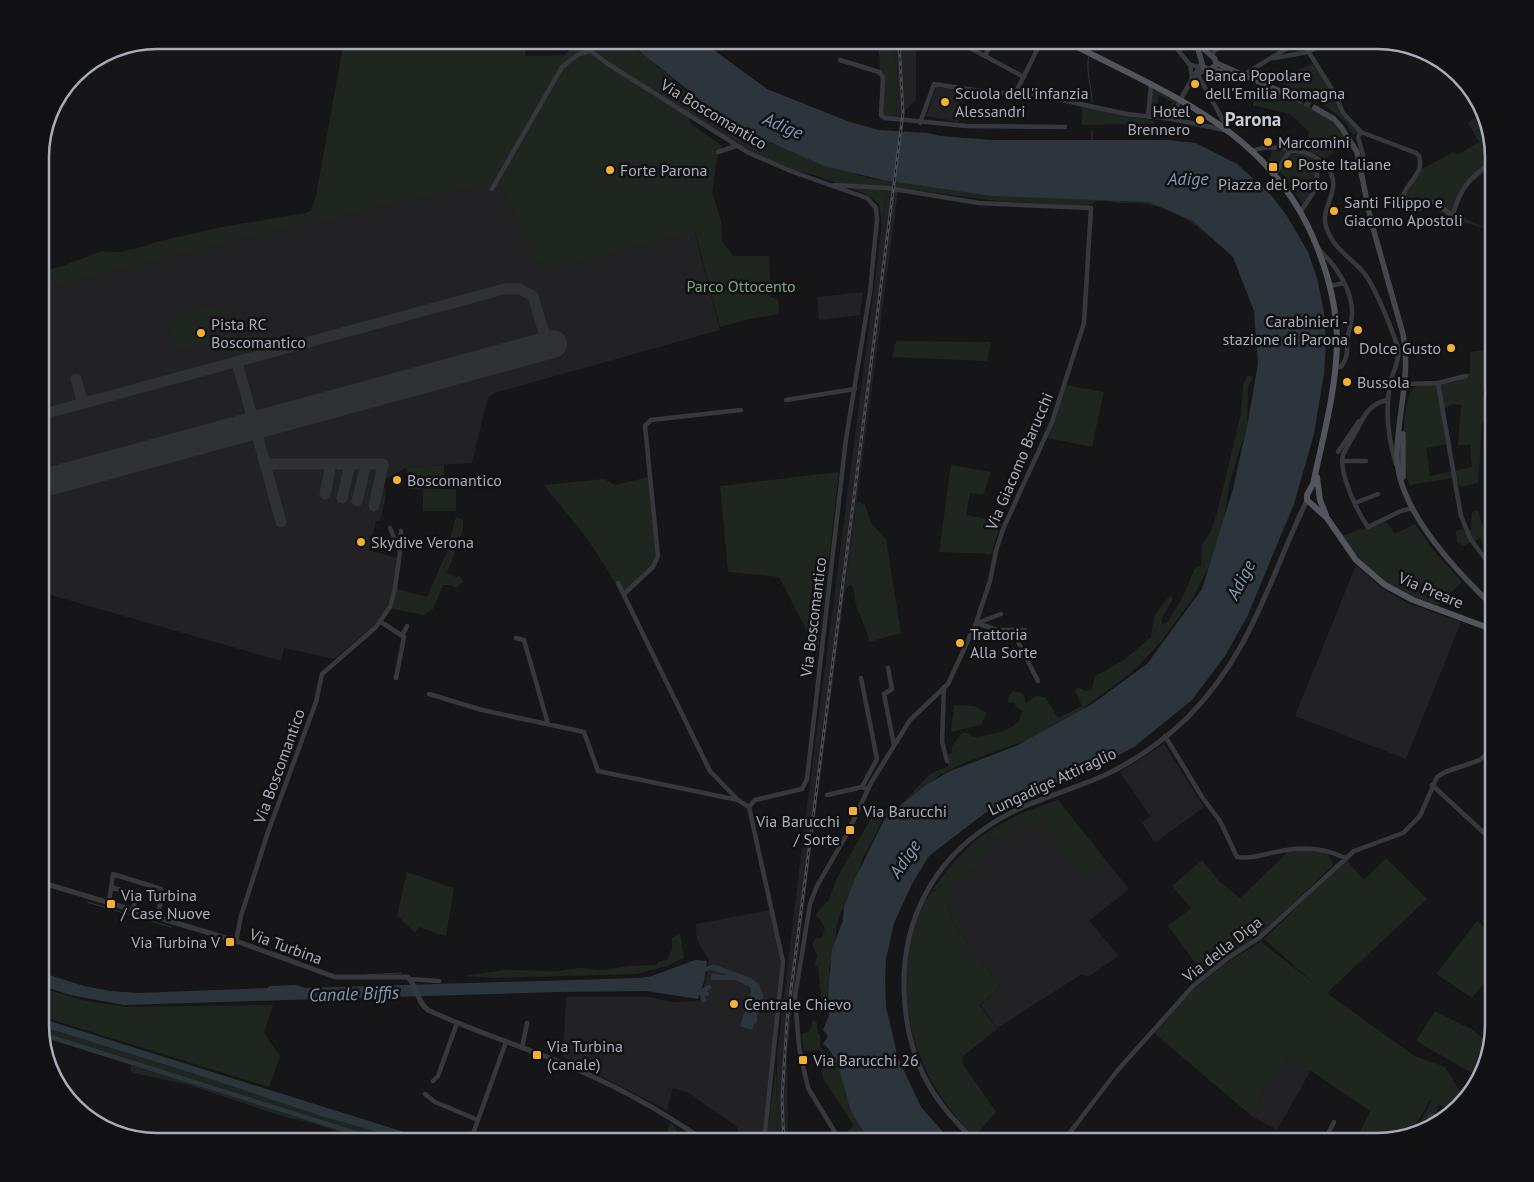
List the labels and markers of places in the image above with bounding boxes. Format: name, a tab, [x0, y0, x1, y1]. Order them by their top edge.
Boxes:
place label: Banca Popolare dell'Emilia Romagna	[1205, 65, 1345, 103]
marker: Banca Popolare dell'Emilia Romagna	[1189, 78, 1201, 90]
place label: Scuola dell'infanzia Alessandri	[955, 83, 1089, 121]
marker: Scuola dell'infanzia Alessandri	[939, 96, 951, 108]
place label: Hotel Brennero	[1127, 101, 1190, 139]
marker: Hotel Brennero	[1194, 114, 1206, 126]
place label: Marcomini	[1278, 132, 1350, 152]
marker: Marcomini	[1262, 136, 1274, 148]
place label: Poste Italiane	[1298, 154, 1391, 174]
marker: Poste Italiane	[1282, 158, 1294, 170]
place label: Forte Parona	[620, 160, 707, 180]
marker: Piazza del Porto	[1267, 161, 1279, 173]
marker: Forte Parona	[604, 164, 616, 176]
place label: Piazza del Porto	[1218, 174, 1328, 194]
place label: Santi Filippo e Giacomo Apostoli	[1344, 192, 1463, 230]
marker: Santi Filippo e Giacomo Apostoli	[1328, 205, 1340, 217]
place label: Carabinieri - stazione di Parona	[1223, 311, 1348, 349]
place label: Pista RC Boscomantico	[211, 314, 306, 352]
marker: Carabinieri - stazione di Parona	[1352, 324, 1364, 336]
marker: Pista RC Boscomantico	[195, 327, 207, 339]
place label: Dolce Gusto	[1359, 338, 1441, 358]
marker: Dolce Gusto	[1445, 342, 1457, 354]
place label: Bussola	[1357, 372, 1410, 392]
marker: Bussola	[1341, 376, 1353, 388]
place label: Boscomantico	[407, 470, 502, 490]
marker: Boscomantico	[391, 474, 403, 486]
place label: Skydive Verona	[371, 532, 474, 552]
marker: Skydive Verona	[355, 536, 367, 548]
place label: Trattoria Alla Sorte	[970, 624, 1037, 662]
marker: Trattoria Alla Sorte	[954, 637, 966, 649]
place label: Via Barucchi	[862, 801, 947, 821]
marker: Via Barucchi	[847, 805, 859, 817]
place label: Via Barucchi / Sorte	[755, 811, 840, 849]
marker: Via Barucchi / Sorte	[844, 824, 856, 836]
place label: Via Turbina / Case Nuove	[120, 885, 210, 923]
marker: Via Turbina / Case Nuove	[105, 898, 117, 910]
place label: Via Turbina V	[130, 932, 221, 952]
marker: Via Turbina V	[224, 936, 236, 948]
place label: Centrale Chievo	[744, 994, 851, 1014]
marker: Centrale Chievo	[728, 998, 740, 1010]
place label: Via Turbina (canale)	[546, 1036, 623, 1074]
marker: Via Turbina (canale)	[531, 1049, 543, 1061]
place label: Via Barucchi 26	[812, 1050, 919, 1070]
marker: Via Barucchi 26	[797, 1054, 809, 1066]

